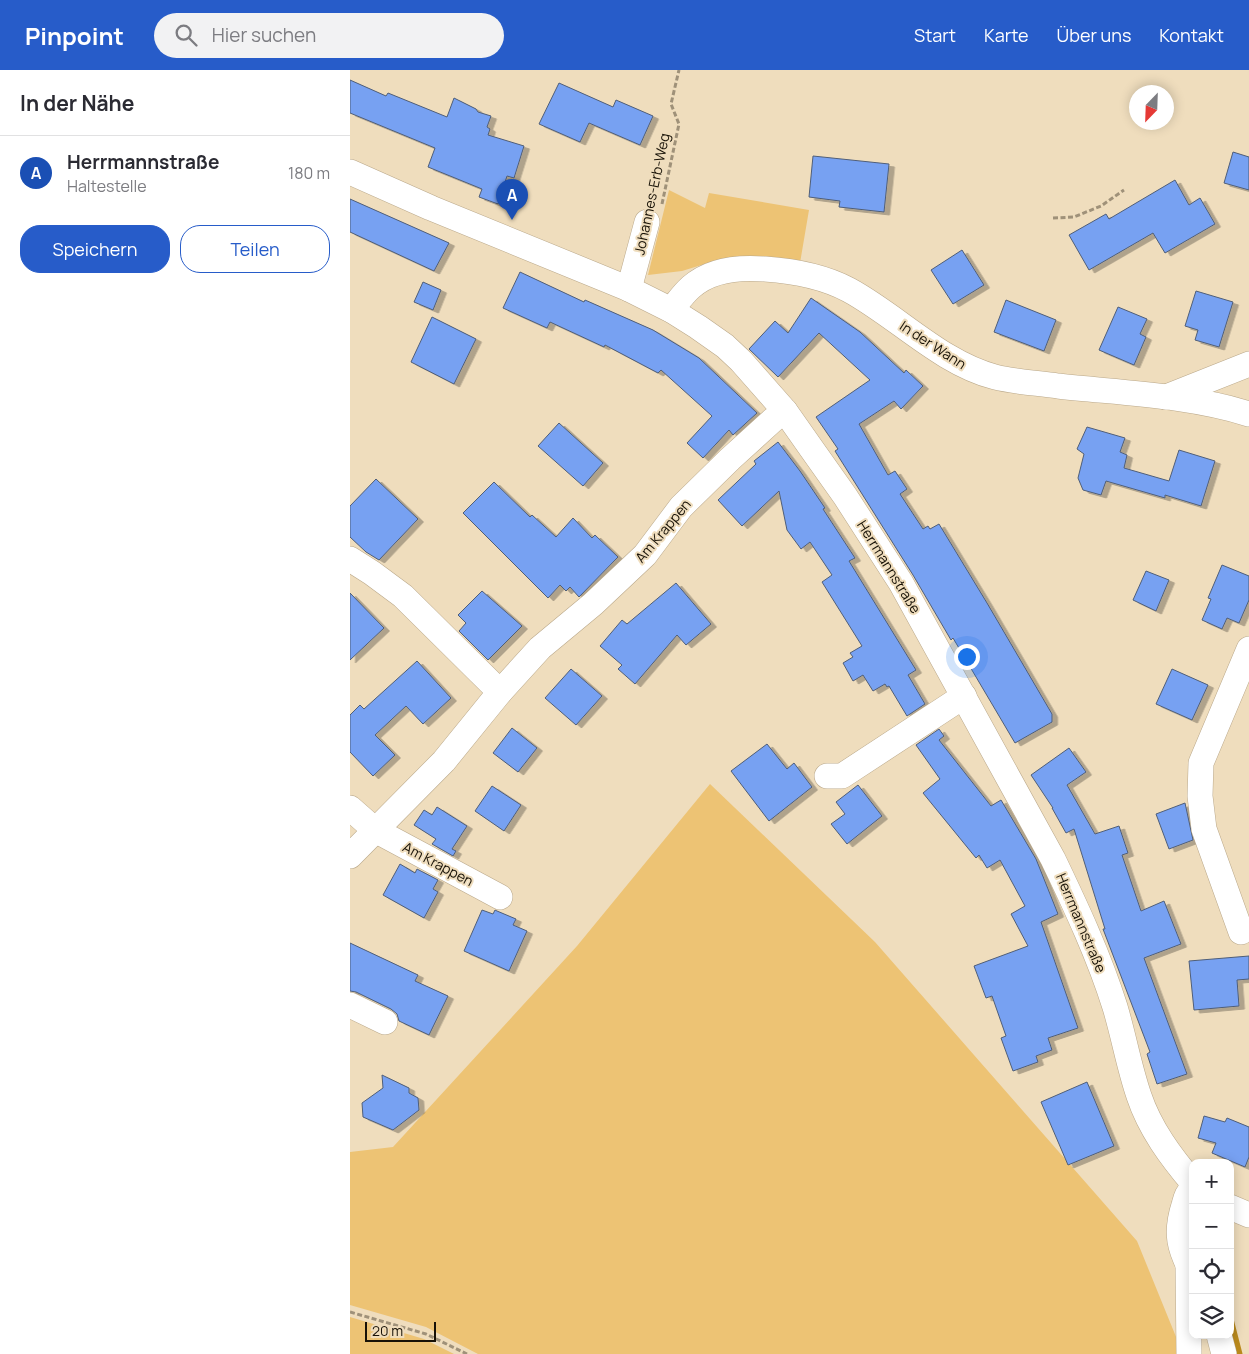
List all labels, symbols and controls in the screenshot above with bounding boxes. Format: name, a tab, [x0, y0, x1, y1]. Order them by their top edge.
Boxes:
search box	[154, 13, 504, 58]
text: Pinpoint	[25, 19, 124, 52]
icon: search	[172, 21, 200, 49]
text: Hier suchen	[212, 22, 316, 48]
text: Start	[914, 23, 956, 47]
text: Karte	[984, 23, 1029, 47]
text: Über uns	[1057, 23, 1131, 47]
text: Kontakt	[1159, 23, 1224, 47]
north arrow	[1129, 85, 1174, 130]
text: In der Nähe	[20, 89, 134, 117]
street label: Johannes-Erb-Weg	[629, 131, 674, 257]
text: Herrmannstraße	[67, 149, 219, 175]
text: A	[31, 162, 41, 184]
text: 180 m	[288, 162, 330, 184]
text: Haltestelle	[67, 175, 147, 197]
pin: A	[496, 179, 528, 220]
button: Speichern	[20, 225, 170, 273]
button: Teilen	[180, 225, 330, 273]
street label: In der Wann	[896, 316, 970, 373]
street label: Am Krappen	[631, 495, 695, 566]
street label: Herrmannstraße	[853, 517, 926, 617]
your location	[954, 644, 980, 670]
street label: Am Krappen	[400, 837, 477, 890]
street label: Herrmannstraße	[1052, 870, 1111, 975]
map controls	[1189, 1159, 1234, 1339]
button: +	[1189, 1159, 1234, 1204]
button: −	[1189, 1204, 1234, 1249]
button: locate	[1189, 1249, 1234, 1294]
button: layers	[1189, 1294, 1234, 1339]
scale bar	[365, 1319, 436, 1342]
text: 20 m	[372, 1321, 403, 1340]

